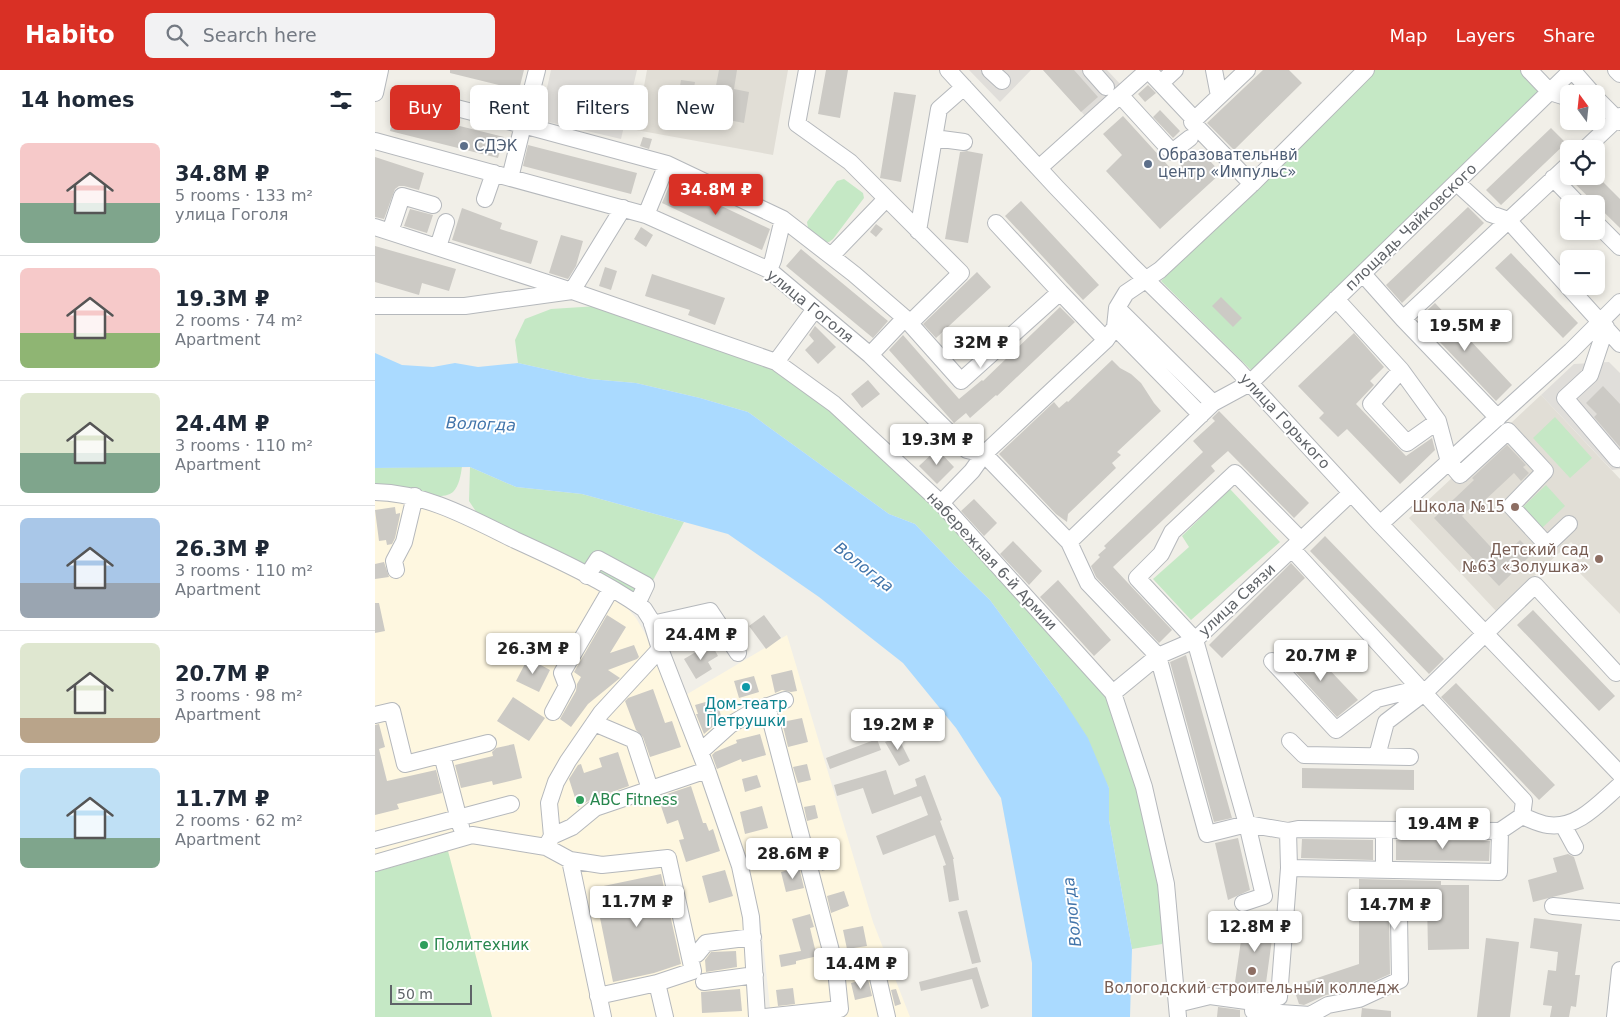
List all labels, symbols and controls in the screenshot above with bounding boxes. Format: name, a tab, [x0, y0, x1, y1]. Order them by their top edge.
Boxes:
search box	[145, 13, 495, 58]
text: Habito	[25, 21, 115, 49]
icon: search	[163, 21, 191, 49]
text: Search here	[203, 24, 317, 46]
text: Map	[1389, 25, 1427, 46]
text: Layers	[1455, 25, 1515, 46]
text: Share	[1543, 25, 1595, 46]
chip: Buy	[390, 85, 460, 130]
chip: Rent	[470, 85, 548, 130]
chip: Filters	[558, 85, 648, 130]
chip: New	[658, 85, 733, 130]
north arrow	[1560, 85, 1605, 130]
map controls	[1560, 85, 1605, 295]
icon: filters	[327, 86, 355, 114]
text: 14 homes	[20, 88, 135, 112]
place label: СДЭК	[474, 137, 518, 155]
marker: СДЭК	[458, 140, 470, 152]
button: locate	[1560, 140, 1605, 185]
place label: Образовательнвй центр «Импульс»	[1158, 146, 1298, 181]
marker: Образовательнвй центр «Импульс»	[1142, 158, 1154, 170]
street label: площадь Чайковского	[1342, 159, 1480, 295]
text: 34.8M ₽	[175, 162, 270, 186]
icon: home	[60, 163, 120, 223]
pin: 34.8M ₽	[670, 174, 762, 216]
text: 34.8M ₽	[680, 180, 752, 199]
text: 5 rooms · 133 m²	[175, 186, 313, 205]
button: +	[1560, 195, 1605, 240]
text: улица Гоголя	[175, 205, 288, 224]
button: −	[1560, 250, 1605, 295]
street label: улица Гоголя	[763, 266, 857, 346]
text: 19.3M ₽	[175, 287, 270, 311]
icon: home	[60, 288, 120, 348]
pin: 19.5M ₽	[1419, 310, 1511, 352]
text: 2 rooms · 74 m²	[175, 311, 303, 330]
text: 19.5M ₽	[1429, 316, 1501, 335]
pin: 32M ₽	[946, 326, 1016, 369]
text: Apartment	[175, 330, 261, 349]
text: 32M ₽	[954, 333, 1008, 352]
street label: улица Горького	[1236, 369, 1334, 473]
text: 24.4M ₽	[175, 412, 270, 436]
icon: home	[60, 413, 120, 473]
water label: Вологда	[446, 413, 516, 435]
pin: 19.3M ₽	[891, 424, 983, 466]
text: 19.3M ₽	[901, 430, 973, 449]
text: 3 rooms · 110 m²	[175, 436, 313, 455]
text: Apartment	[175, 455, 261, 474]
street label: набережная 6-й Армии	[923, 488, 1061, 634]
place label: Школа №15	[1412, 498, 1505, 516]
marker: Школа №15	[1509, 501, 1521, 513]
text: 26.3M ₽	[175, 537, 270, 561]
icon: home	[60, 538, 120, 598]
water label: Вологда	[831, 538, 897, 596]
place label: Детский сад №63 «Золушка»	[1462, 541, 1589, 576]
marker: Детский сад №63 «Золушка»	[1593, 553, 1605, 565]
street label: улица Связи	[1195, 560, 1279, 640]
text: 3 rooms · 110 m²	[175, 561, 313, 580]
text: Apartment	[175, 580, 261, 599]
pin: 24.4M ₽	[655, 618, 747, 661]
text: 24.4M ₽	[665, 625, 737, 644]
pin: 26.3M ₽	[487, 632, 579, 675]
text: 26.3M ₽	[497, 639, 569, 658]
pin: 20.7M ₽	[1275, 640, 1367, 682]
text: 20.7M ₽	[1285, 646, 1357, 665]
text: 20.7M ₽	[175, 662, 270, 686]
icon: home	[60, 663, 120, 723]
marker: Дом-театр Петрушки	[740, 681, 752, 693]
text: 3 rooms · 98 m²	[175, 686, 303, 705]
place label: Дом-театр Петрушки	[704, 695, 788, 730]
text: Apartment	[175, 705, 261, 724]
pin: 19.2M ₽	[852, 708, 944, 751]
text: 19.2M ₽	[862, 715, 934, 734]
text: 11.7M ₽	[175, 787, 270, 811]
icon: home	[60, 788, 120, 848]
place label: ABC Fitness	[590, 791, 678, 809]
marker: ABC Fitness	[574, 794, 586, 806]
pin: 19.4M ₽	[1397, 808, 1489, 850]
text: 2 rooms · 62 m²	[175, 811, 303, 830]
text: 19.4M ₽	[1407, 814, 1479, 833]
text: Apartment	[175, 830, 261, 849]
pin: 28.6M ₽	[747, 838, 839, 880]
text: 28.6M ₽	[757, 844, 829, 863]
water label: Вологда	[1059, 876, 1085, 948]
pin: 11.7M ₽	[591, 886, 683, 928]
pin: 14.7M ₽	[1349, 888, 1441, 931]
text: 11.7M ₽	[601, 892, 673, 911]
text: 14.7M ₽	[1359, 895, 1431, 914]
pin: 12.8M ₽	[1209, 910, 1301, 953]
text: 12.8M ₽	[1219, 917, 1291, 936]
place label: Политехник	[434, 936, 529, 954]
marker: Политехник	[418, 939, 430, 951]
pin: 14.4M ₽	[815, 948, 907, 990]
text: 14.4M ₽	[825, 954, 897, 973]
marker: Вологодский строительный колледж	[1246, 965, 1258, 977]
place label: Вологодский строительный колледж	[1104, 979, 1400, 997]
scale bar	[390, 982, 473, 1005]
text: 50 m	[397, 986, 433, 1002]

